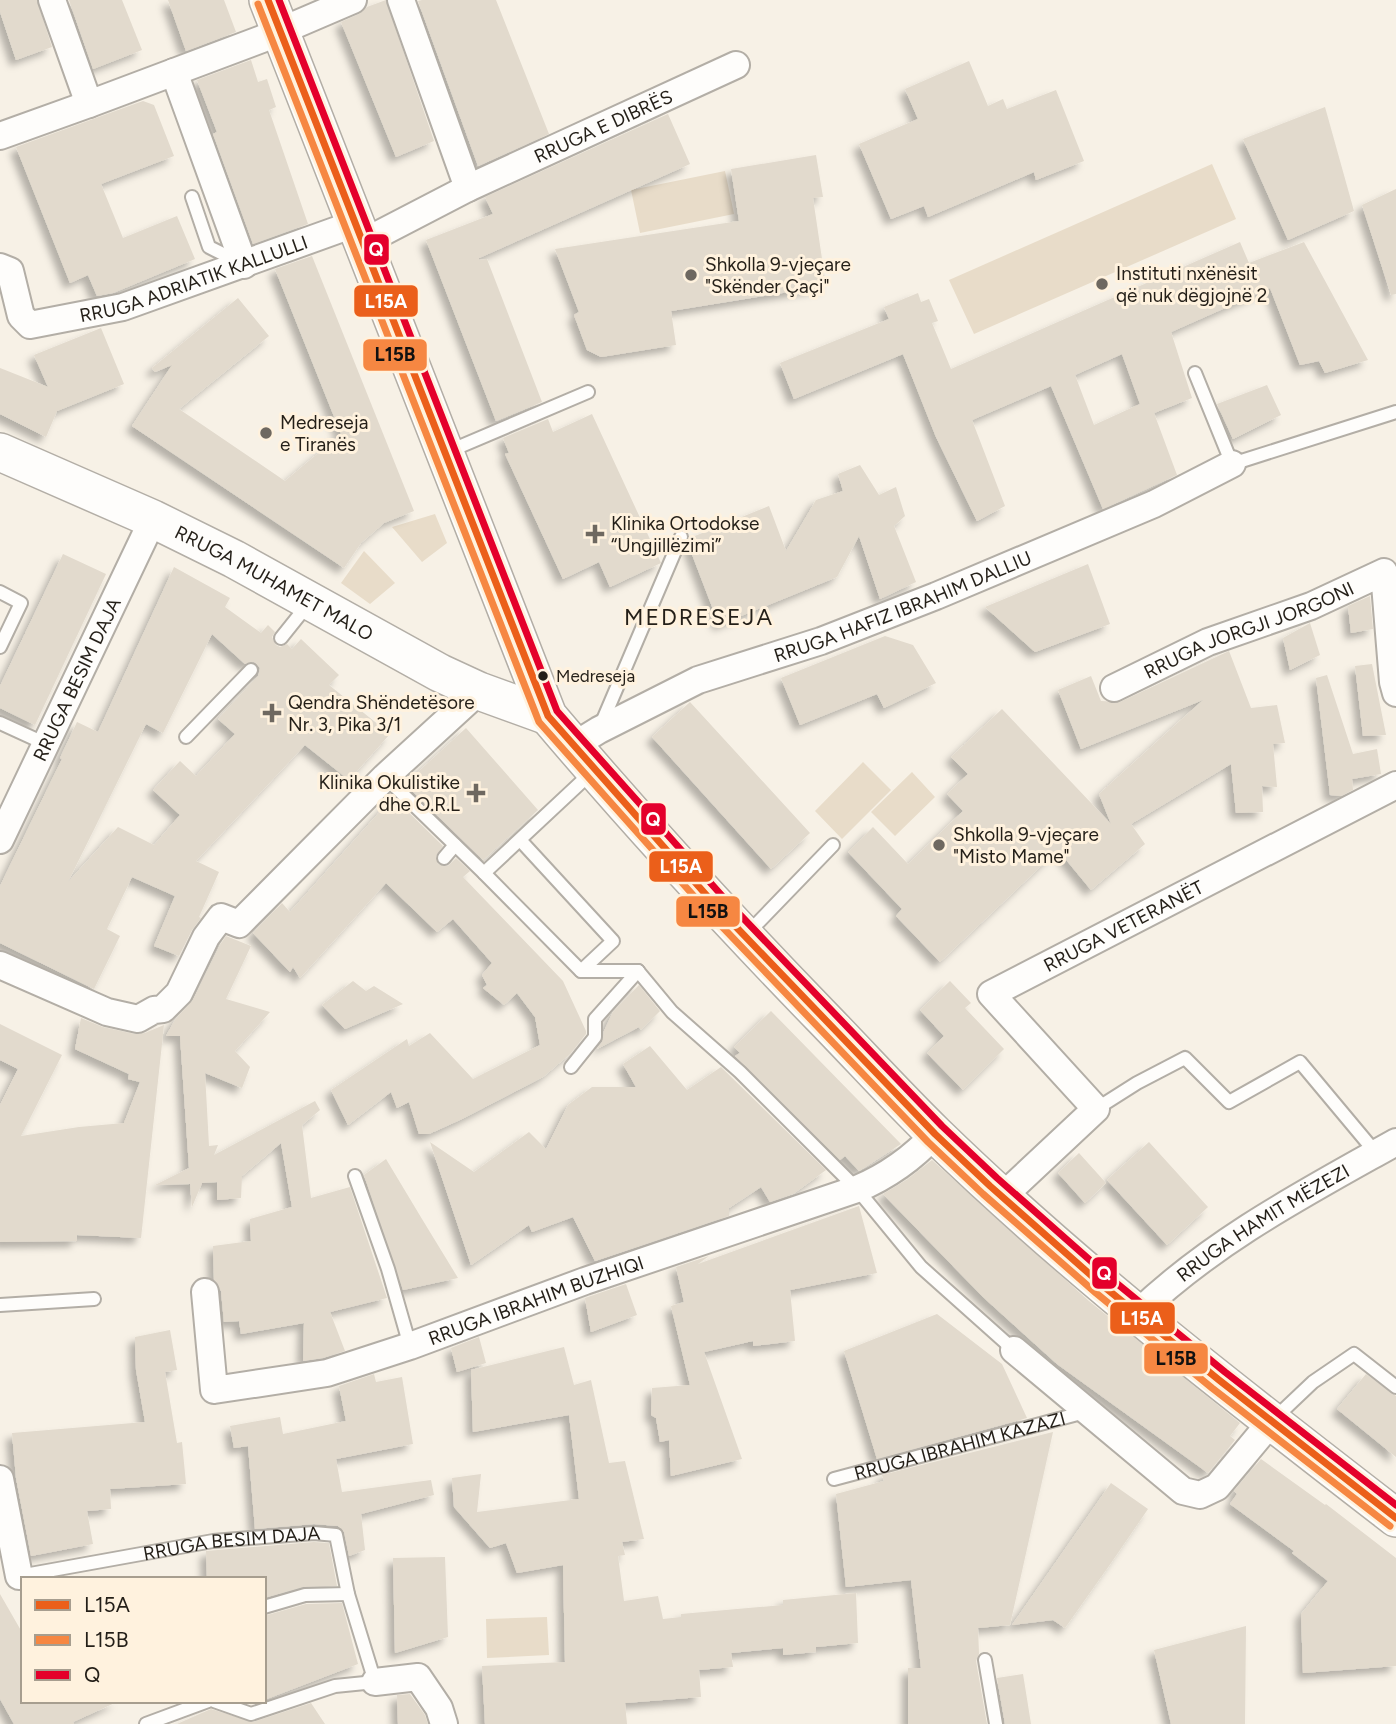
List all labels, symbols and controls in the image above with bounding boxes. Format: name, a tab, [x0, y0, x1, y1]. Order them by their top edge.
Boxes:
street label: RRUGA E DIBRËS	[530, 84, 676, 168]
street label: RRUGA ADRIATIK KALLULLI	[77, 230, 311, 327]
line badge: Q	[363, 233, 390, 266]
text: Q	[369, 238, 384, 261]
place label: Shkolla 9-vjeçare "Skënder Çaçi"	[705, 253, 851, 298]
place label: Instituti nxënësit që nuk dëgjojnë 2	[1116, 262, 1267, 307]
marker: Shkolla 9-vjeçare "Skënder Çaçi"	[683, 267, 699, 283]
marker: Instituti nxënësit që nuk dëgjojnë 2	[1094, 276, 1110, 292]
line badge: L15A	[353, 284, 419, 318]
text: L15A	[365, 290, 408, 313]
line badge: L15B	[362, 338, 428, 372]
text: L15B	[375, 343, 415, 366]
place label: Medreseja e Tiranës	[280, 411, 368, 456]
marker: Medreseja e Tiranës	[258, 425, 274, 441]
place label: Klinika Ortodokse “Ungjillëzimi”	[611, 512, 760, 557]
street label: RRUGA MUHAMET MALO	[171, 520, 377, 645]
marker: Klinika Ortodokse “Ungjillëzimi”	[585, 524, 605, 544]
street label: RRUGA HAFIZ IBRAHIM DALLIU	[771, 546, 1035, 667]
street label: RRUGA JORGJI JORGONI	[1140, 576, 1357, 683]
street label: RRUGA BESIM DAJA	[28, 594, 125, 765]
district label: MEDRESEJA	[624, 603, 774, 631]
place label: Medreseja	[556, 666, 635, 686]
marker: Medreseja	[536, 669, 550, 683]
place label: Qendra Shëndetësore Nr. 3, Pika 3/1	[288, 691, 475, 736]
marker: Qendra Shëndetësore Nr. 3, Pika 3/1	[262, 703, 282, 723]
place label: Klinika Okulistike dhe O.R.L	[318, 771, 460, 816]
marker: Klinika Okulistike dhe O.R.L	[466, 783, 486, 803]
line badge: Q	[640, 802, 667, 836]
text: Q	[646, 808, 661, 831]
place label: Shkolla 9-vjeçare "Misto Mame"	[953, 823, 1099, 868]
marker: Shkolla 9-vjeçare "Misto Mame"	[931, 837, 947, 853]
line badge: L15A	[648, 850, 714, 883]
text: L15A	[660, 855, 703, 878]
street label: RRUGA VETERANËT	[1040, 875, 1208, 976]
line badge: L15B	[675, 895, 741, 928]
text: L15B	[688, 900, 728, 923]
street label: RRUGA HAMIT MËZEZI	[1172, 1159, 1353, 1286]
street label: RRUGA IBRAHIM BUZHIQI	[425, 1251, 647, 1350]
line badge: Q	[1091, 1256, 1118, 1290]
text: Q	[1097, 1262, 1112, 1285]
line badge: L15A	[1109, 1301, 1176, 1335]
text: L15A	[1121, 1307, 1164, 1330]
line badge: L15B	[1143, 1342, 1209, 1375]
text: L15B	[1156, 1347, 1196, 1370]
street label: RRUGA IBRAHIM KAZAZI	[851, 1406, 1068, 1485]
street label: RRUGA BESIM DAJA	[141, 1521, 321, 1565]
legend	[21, 1577, 266, 1703]
text: L15A	[84, 1592, 130, 1617]
text: L15B	[84, 1627, 129, 1652]
text: Q	[84, 1662, 100, 1687]

